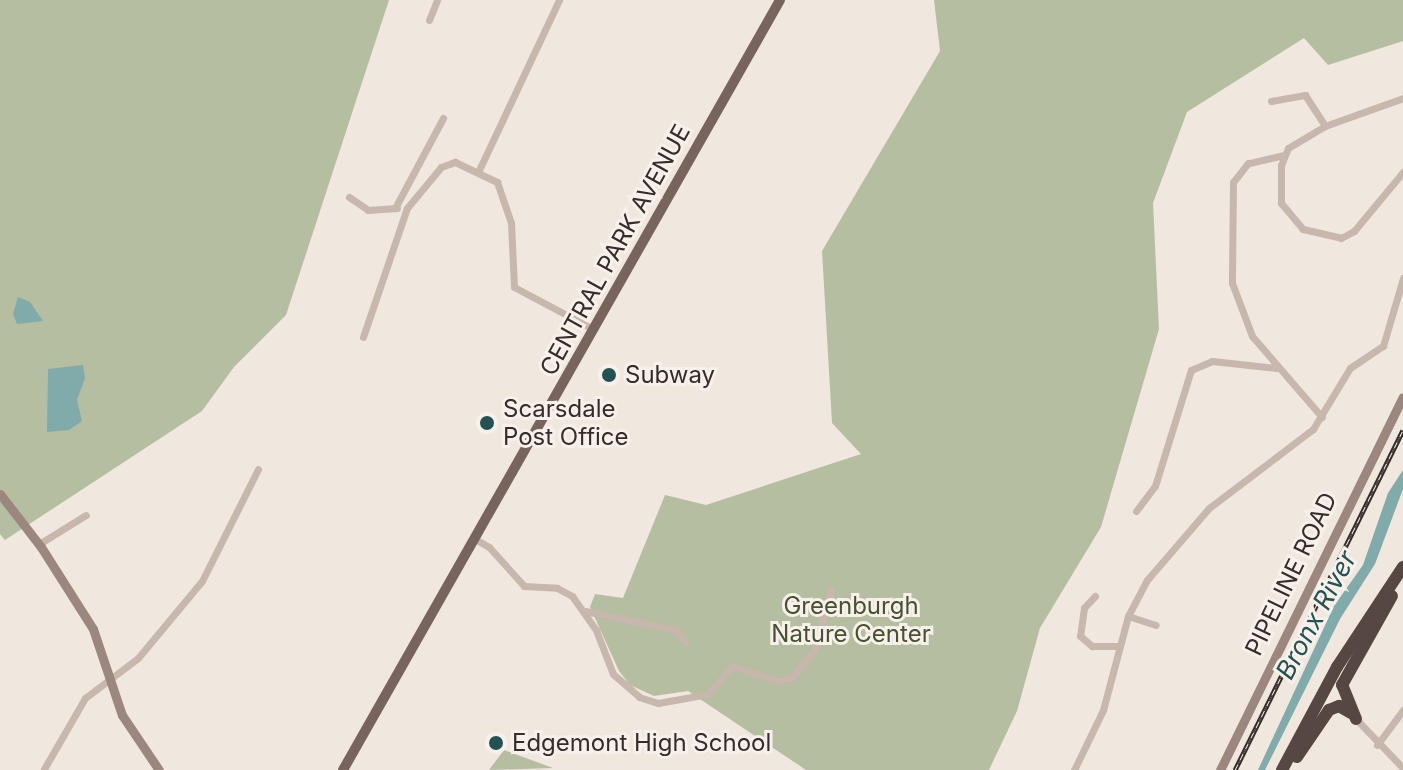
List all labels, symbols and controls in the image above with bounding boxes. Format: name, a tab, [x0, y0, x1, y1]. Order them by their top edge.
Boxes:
street label: CENTRAL PARK AVENUE	[534, 119, 696, 381]
place label: Subway	[625, 361, 715, 389]
marker: Subway	[600, 366, 618, 384]
place label: Scarsdale Post Office	[503, 395, 629, 451]
marker: Scarsdale Post Office	[478, 414, 496, 432]
street label: PIPELINE ROAD	[1239, 488, 1343, 660]
water label: Bronx River	[1269, 546, 1363, 684]
park label: Greenburgh Nature Center	[771, 592, 931, 648]
place label: Edgemont High School	[512, 729, 771, 757]
marker: Edgemont High School	[487, 734, 505, 752]

